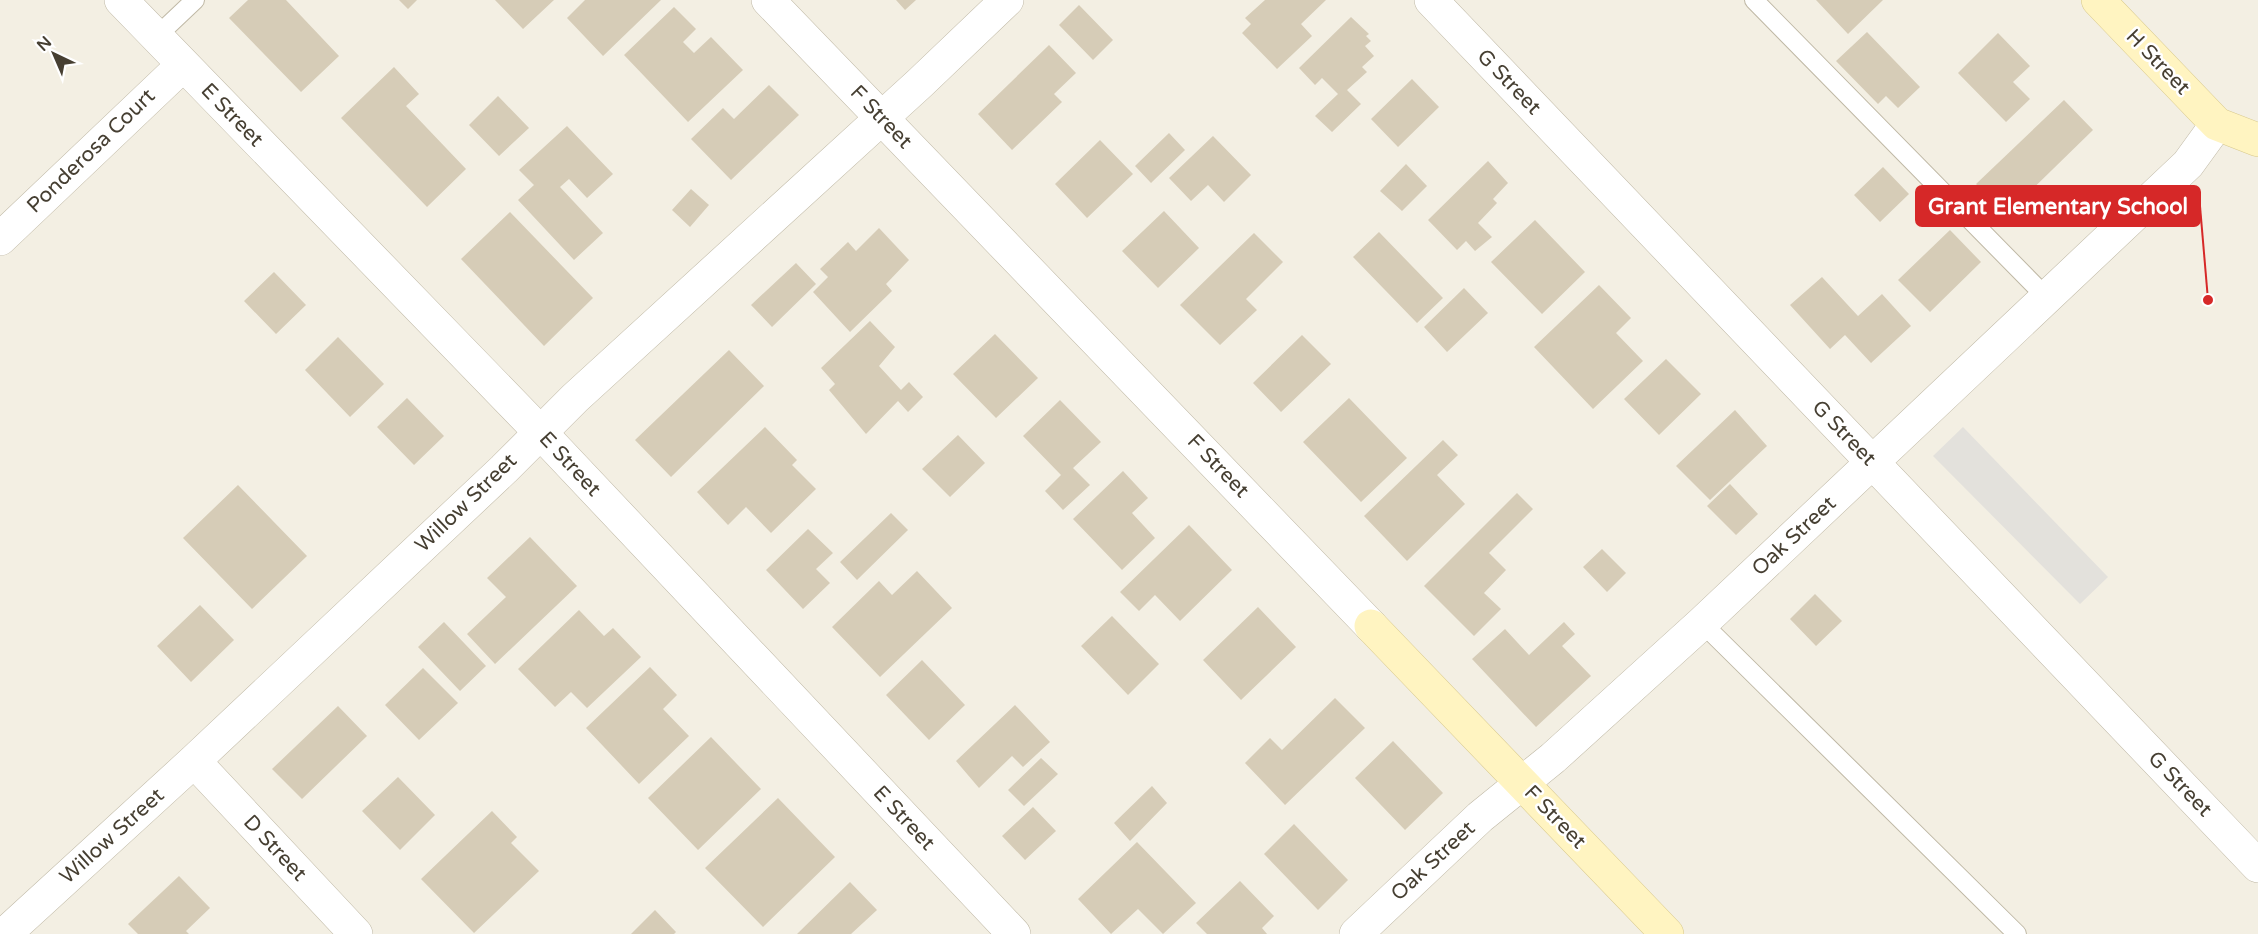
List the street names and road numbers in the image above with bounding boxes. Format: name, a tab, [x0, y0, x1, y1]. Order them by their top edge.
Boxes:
street label: H Street	[2121, 24, 2195, 100]
street label: G Street	[1472, 44, 1546, 120]
street label: E Street	[196, 78, 268, 152]
street label: F Street	[845, 80, 917, 154]
street label: Ponderosa Court	[22, 84, 160, 218]
street label: G Street	[1807, 395, 1881, 471]
street label: E Street	[534, 427, 606, 501]
street label: F Street	[1182, 429, 1254, 503]
street label: Willow Street	[410, 448, 522, 558]
street label: Oak Street	[1747, 491, 1841, 581]
street label: G Street	[2143, 746, 2217, 822]
street label: F Street	[1519, 780, 1591, 854]
street label: E Street	[868, 781, 940, 855]
street label: Willow Street	[55, 783, 169, 889]
street label: D Street	[238, 810, 312, 886]
street label: Oak Street	[1386, 816, 1480, 906]

